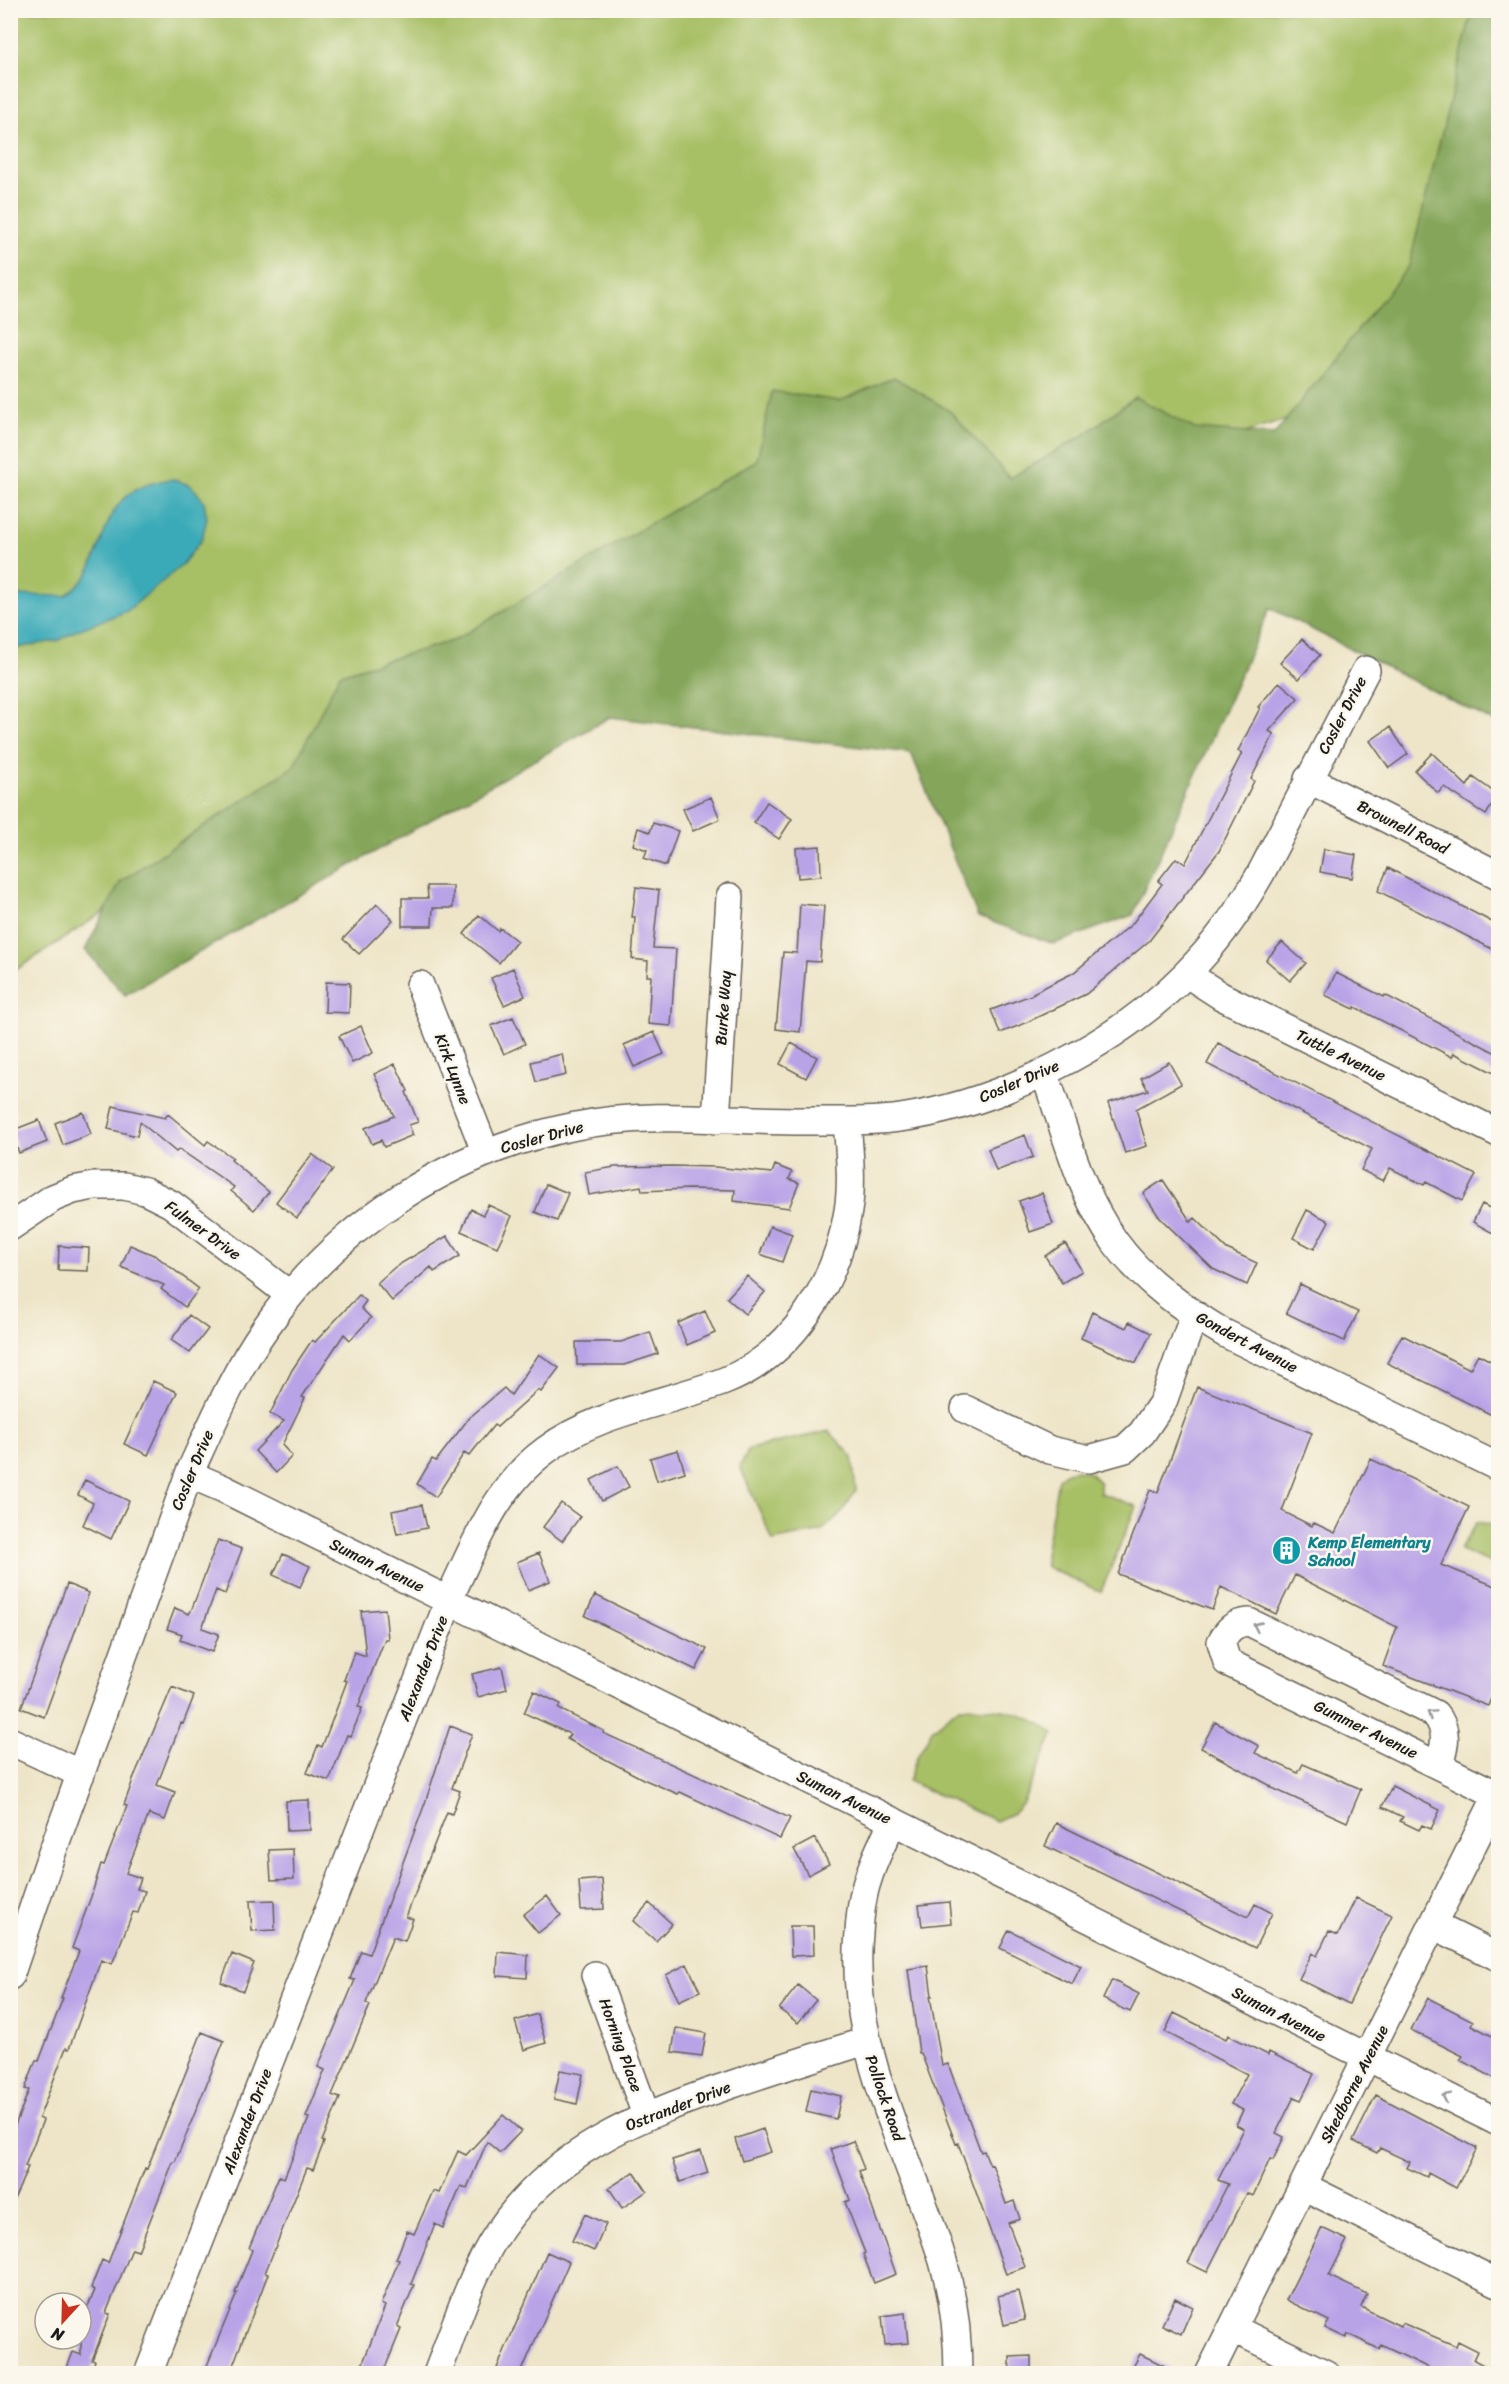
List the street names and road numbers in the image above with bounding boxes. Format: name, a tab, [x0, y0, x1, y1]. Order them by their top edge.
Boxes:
street label: Cosler Drive	[1309, 671, 1375, 759]
street label: Brownell Road	[1352, 791, 1456, 863]
street label: Burke Way	[706, 969, 740, 1046]
street label: Tuttle Avenue	[1291, 1021, 1391, 1089]
street label: Kirk Lynne	[426, 1029, 480, 1109]
street label: Cosler Drive	[974, 1051, 1064, 1111]
street label: Cosler Drive	[497, 1112, 587, 1162]
street label: Fulmer Drive	[158, 1192, 248, 1268]
street label: Gondert Avenue	[1191, 1303, 1303, 1381]
street label: Cosler Drive	[162, 1425, 222, 1515]
street label: Suman Avenue	[324, 1529, 430, 1601]
street label: Alexander Drive	[389, 1611, 456, 1726]
street label: Gummer Avenue	[1309, 1691, 1423, 1767]
street label: Suman Avenue	[791, 1761, 897, 1833]
street label: Suman Avenue	[1227, 1978, 1331, 2050]
street label: Horning Place	[591, 1994, 651, 2096]
street label: Shedborne Avenue	[1312, 2019, 1397, 2148]
street label: Pollock Road	[857, 2051, 914, 2147]
street label: Alexander Drive	[213, 2064, 280, 2179]
street label: Ostrander Drive	[621, 2072, 735, 2140]

